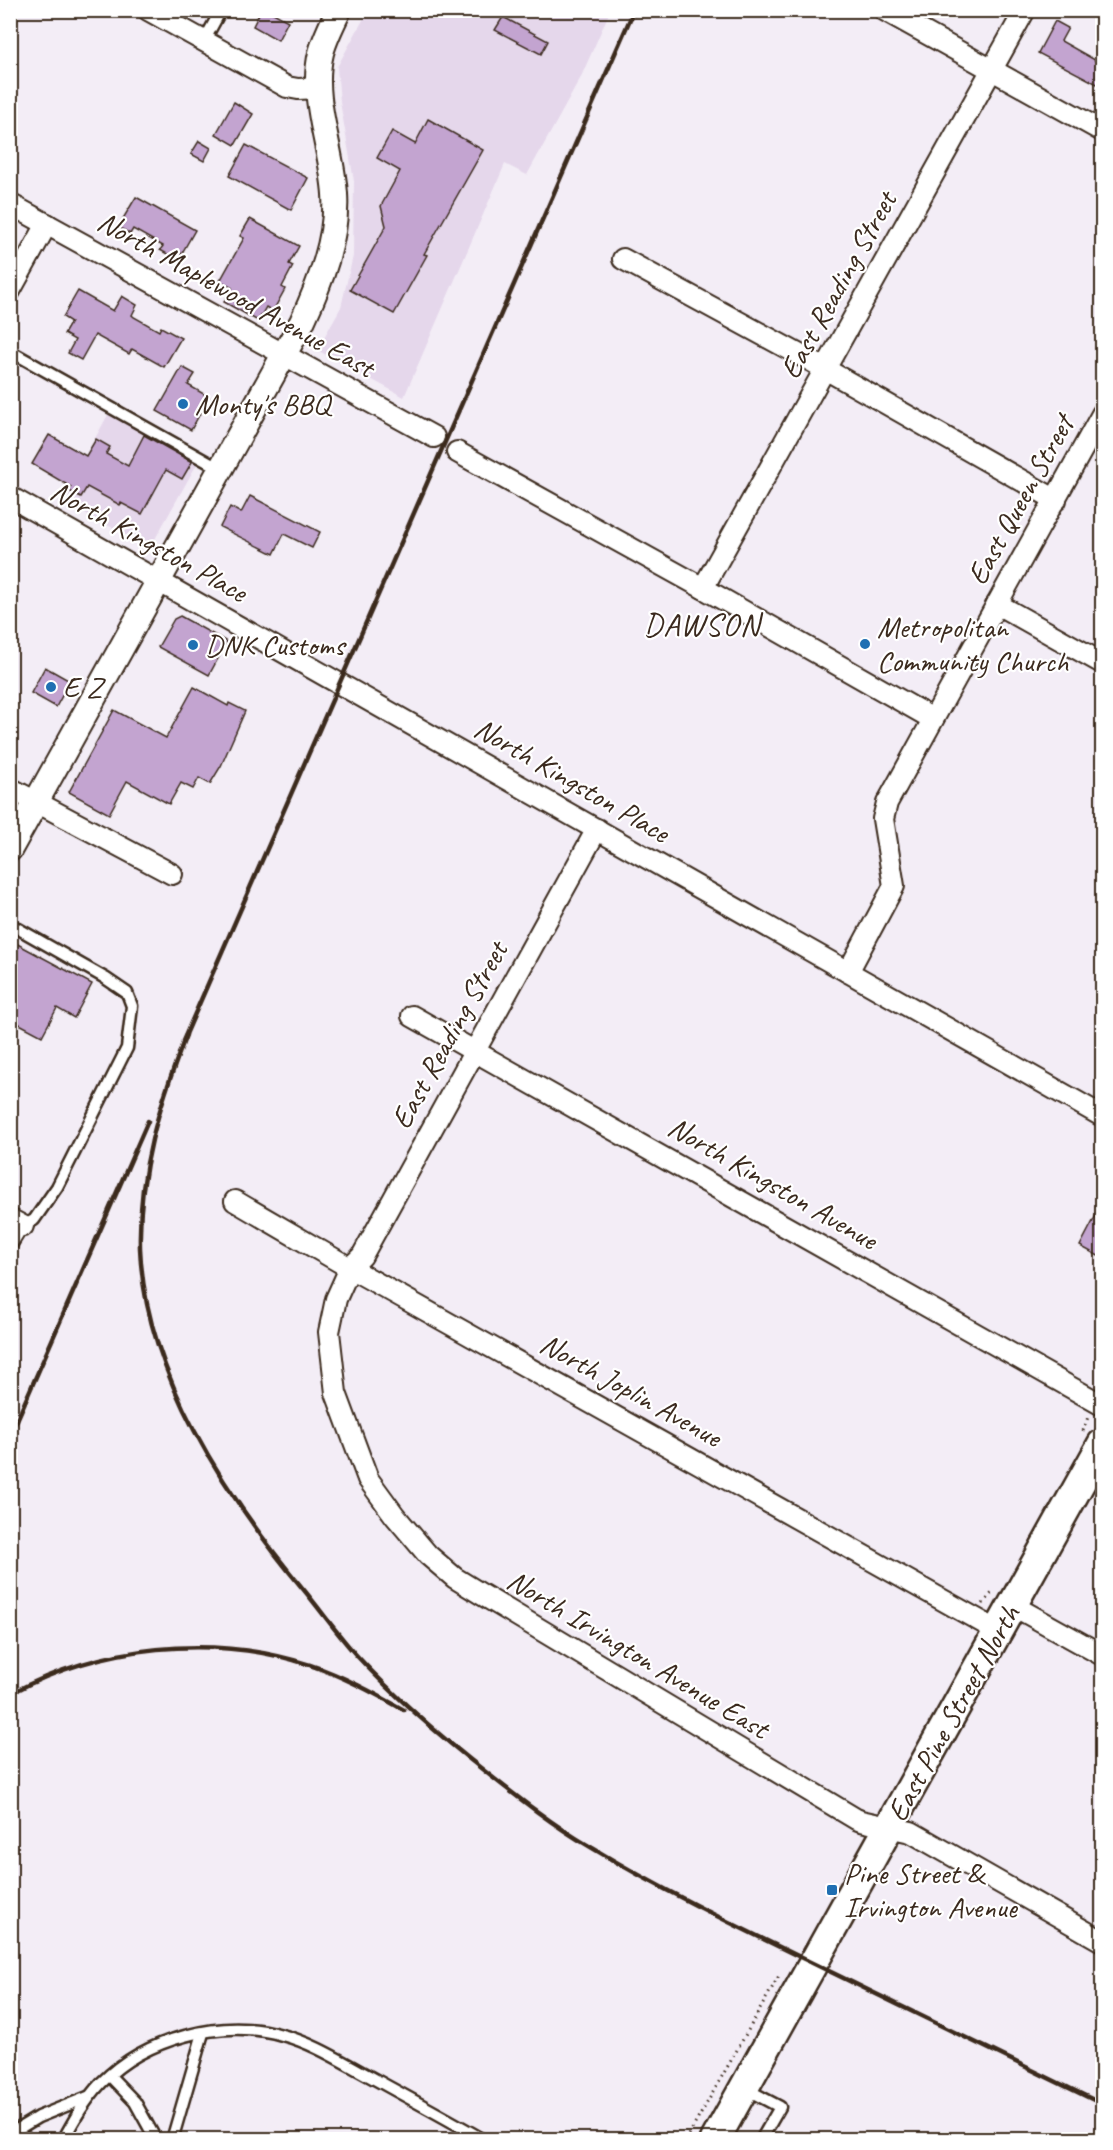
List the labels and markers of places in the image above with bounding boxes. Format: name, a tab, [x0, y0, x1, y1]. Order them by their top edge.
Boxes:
place label: Monty's BBQ	[195, 385, 333, 423]
marker: Monty's BBQ	[176, 397, 190, 411]
place label: Metropolitan Community Church	[877, 608, 1069, 680]
place label: DNK Customs	[205, 626, 347, 664]
marker: Metropolitan Community Church	[858, 637, 872, 651]
marker: DNK Customs	[186, 638, 200, 652]
place label: E Z	[63, 668, 106, 706]
marker: E Z	[44, 680, 58, 694]
place label: Pine Street & Irvington Avenue	[844, 1854, 1019, 1926]
marker: Pine Street & Irvington Avenue	[825, 1883, 839, 1897]

